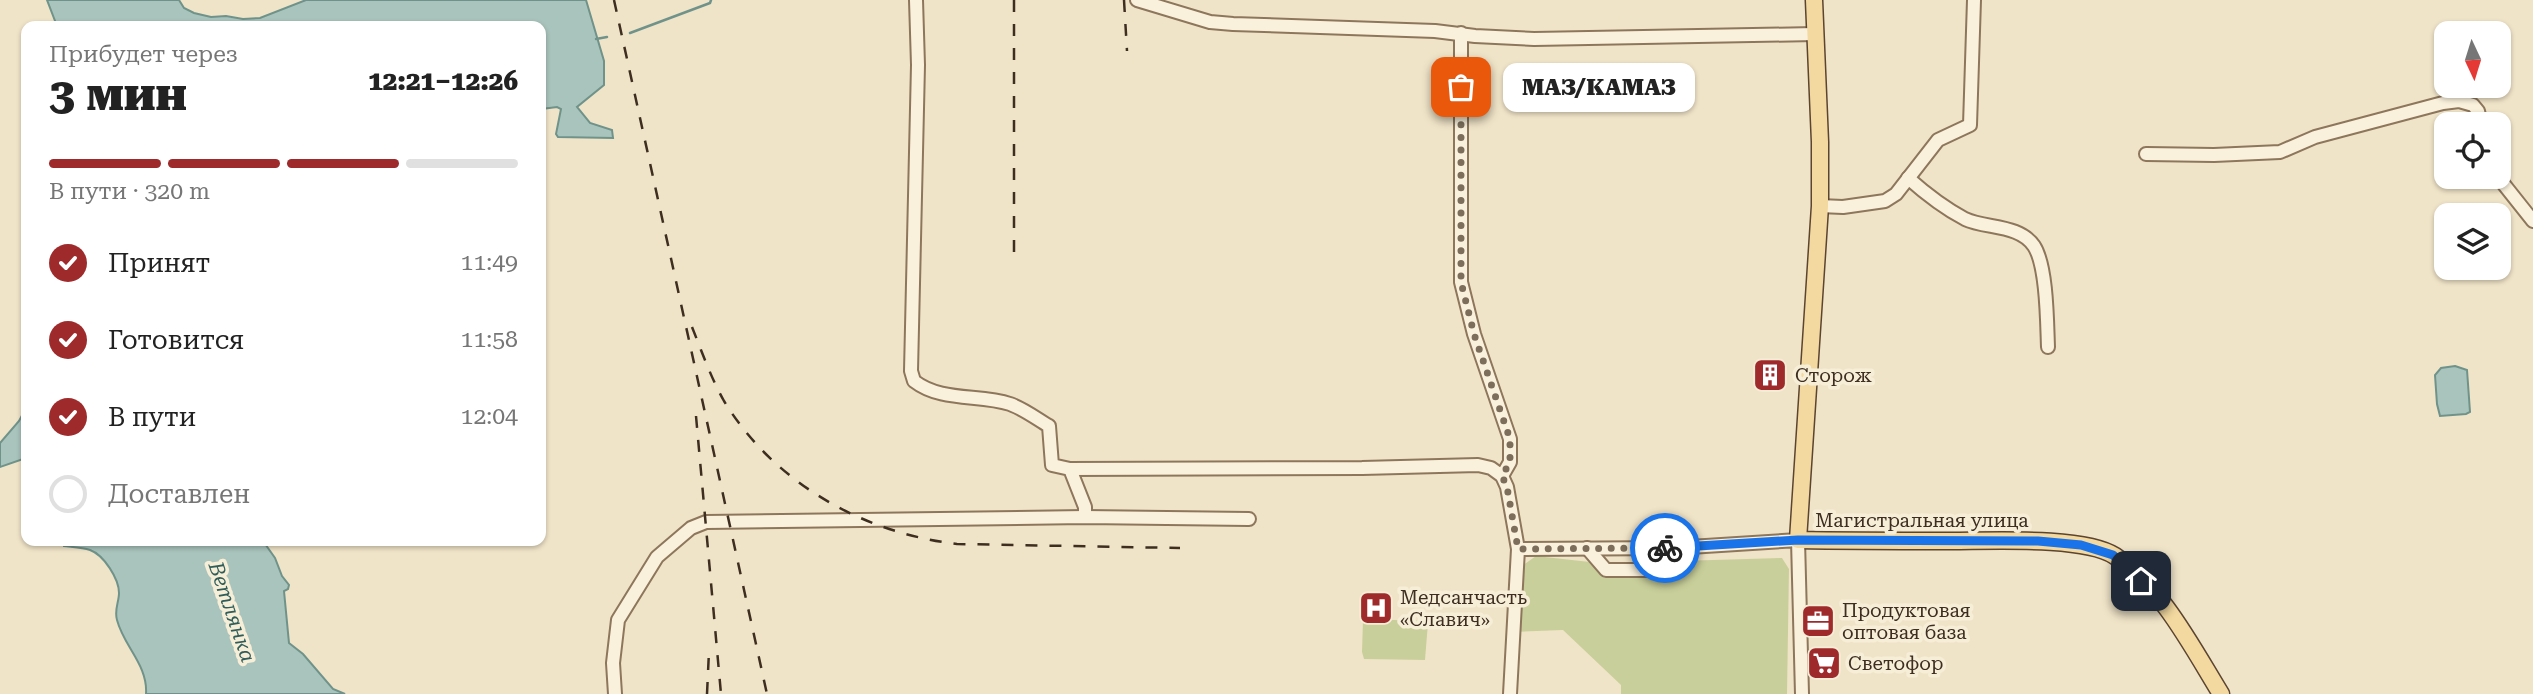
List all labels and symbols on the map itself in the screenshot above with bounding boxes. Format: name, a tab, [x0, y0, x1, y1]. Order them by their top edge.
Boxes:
north arrow	[2434, 21, 2511, 98]
pin	[1431, 57, 1491, 117]
callout: МАЗ/КАМАЗ	[1503, 62, 1696, 112]
building icon: Сторож	[1751, 356, 1789, 394]
place label: Сторож	[1795, 364, 1872, 387]
street label: Магистральная улица	[1815, 509, 2029, 532]
courier	[1630, 513, 1700, 583]
pin	[2111, 551, 2171, 611]
water label: Ветлянка	[203, 558, 260, 665]
place label: Медсанчасть «Славич»	[1400, 586, 1527, 631]
hospital icon: Медсанчасть «Славич»	[1357, 589, 1395, 627]
place label: Продуктовая оптовая база	[1842, 599, 1971, 644]
office icon: Продуктовая оптовая база	[1799, 602, 1837, 640]
supermarket icon: Светофор	[1805, 644, 1843, 682]
place label: Светофор	[1848, 652, 1943, 675]

